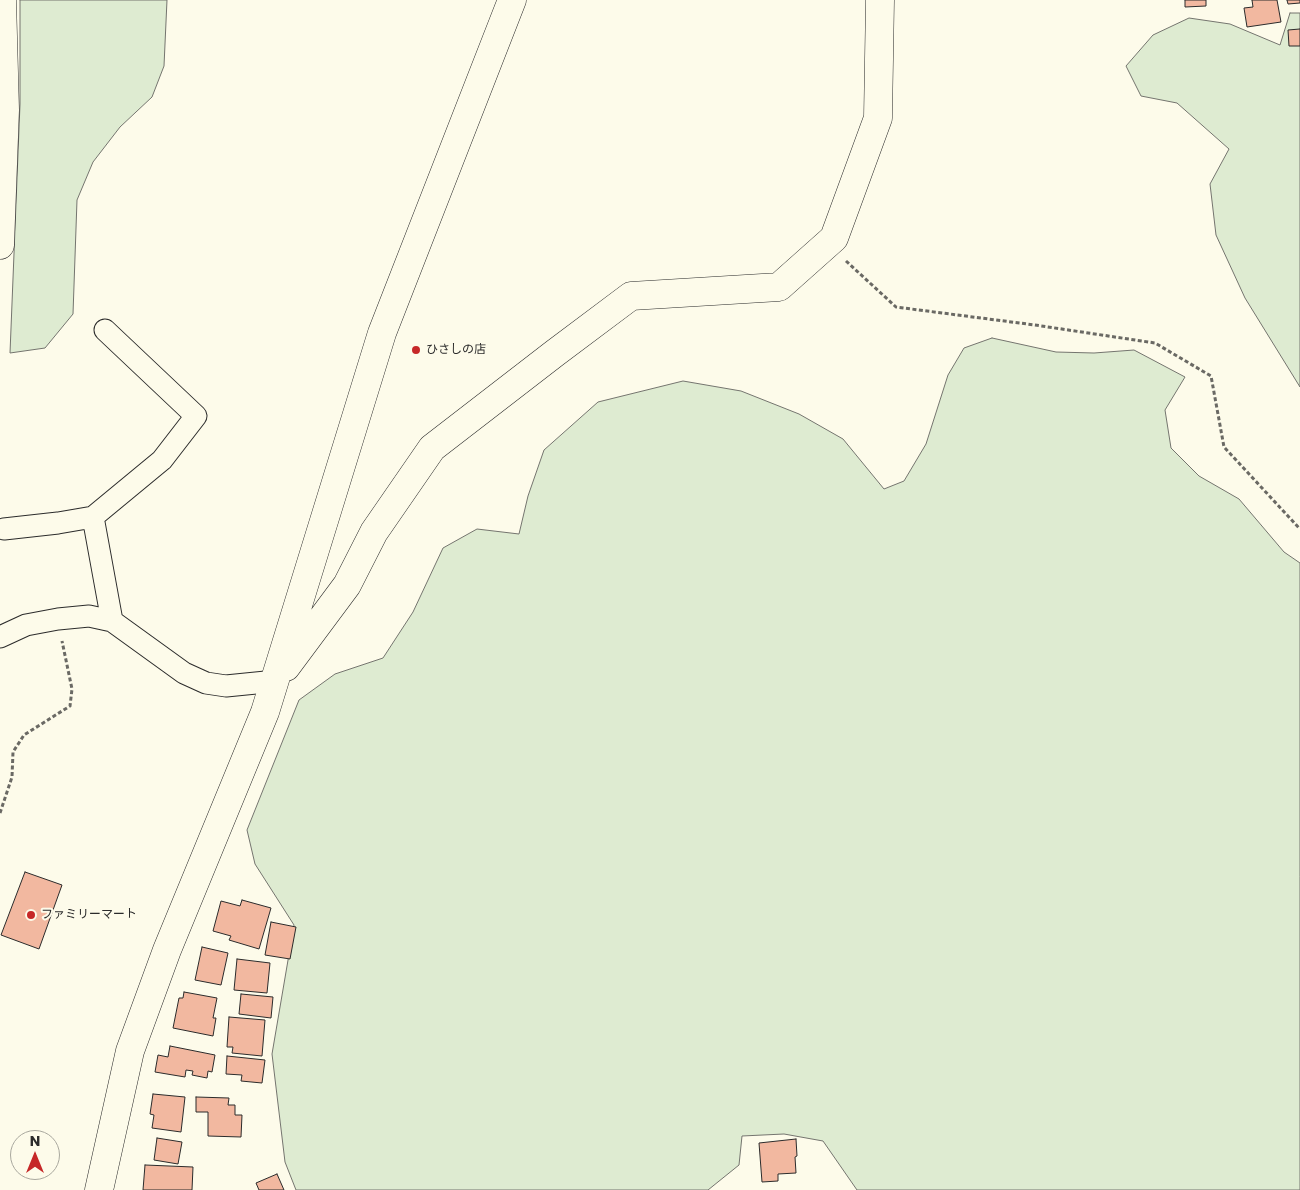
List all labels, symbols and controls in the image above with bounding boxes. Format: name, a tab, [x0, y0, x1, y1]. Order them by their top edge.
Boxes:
place label: ひさしの店	[426, 343, 486, 357]
marker: ひさしの店	[410, 344, 422, 356]
place label: ファミリーマート	[41, 908, 137, 922]
marker: ファミリーマート	[25, 909, 37, 921]
north arrow	[10, 1130, 60, 1180]
text: N	[30, 1131, 40, 1151]

